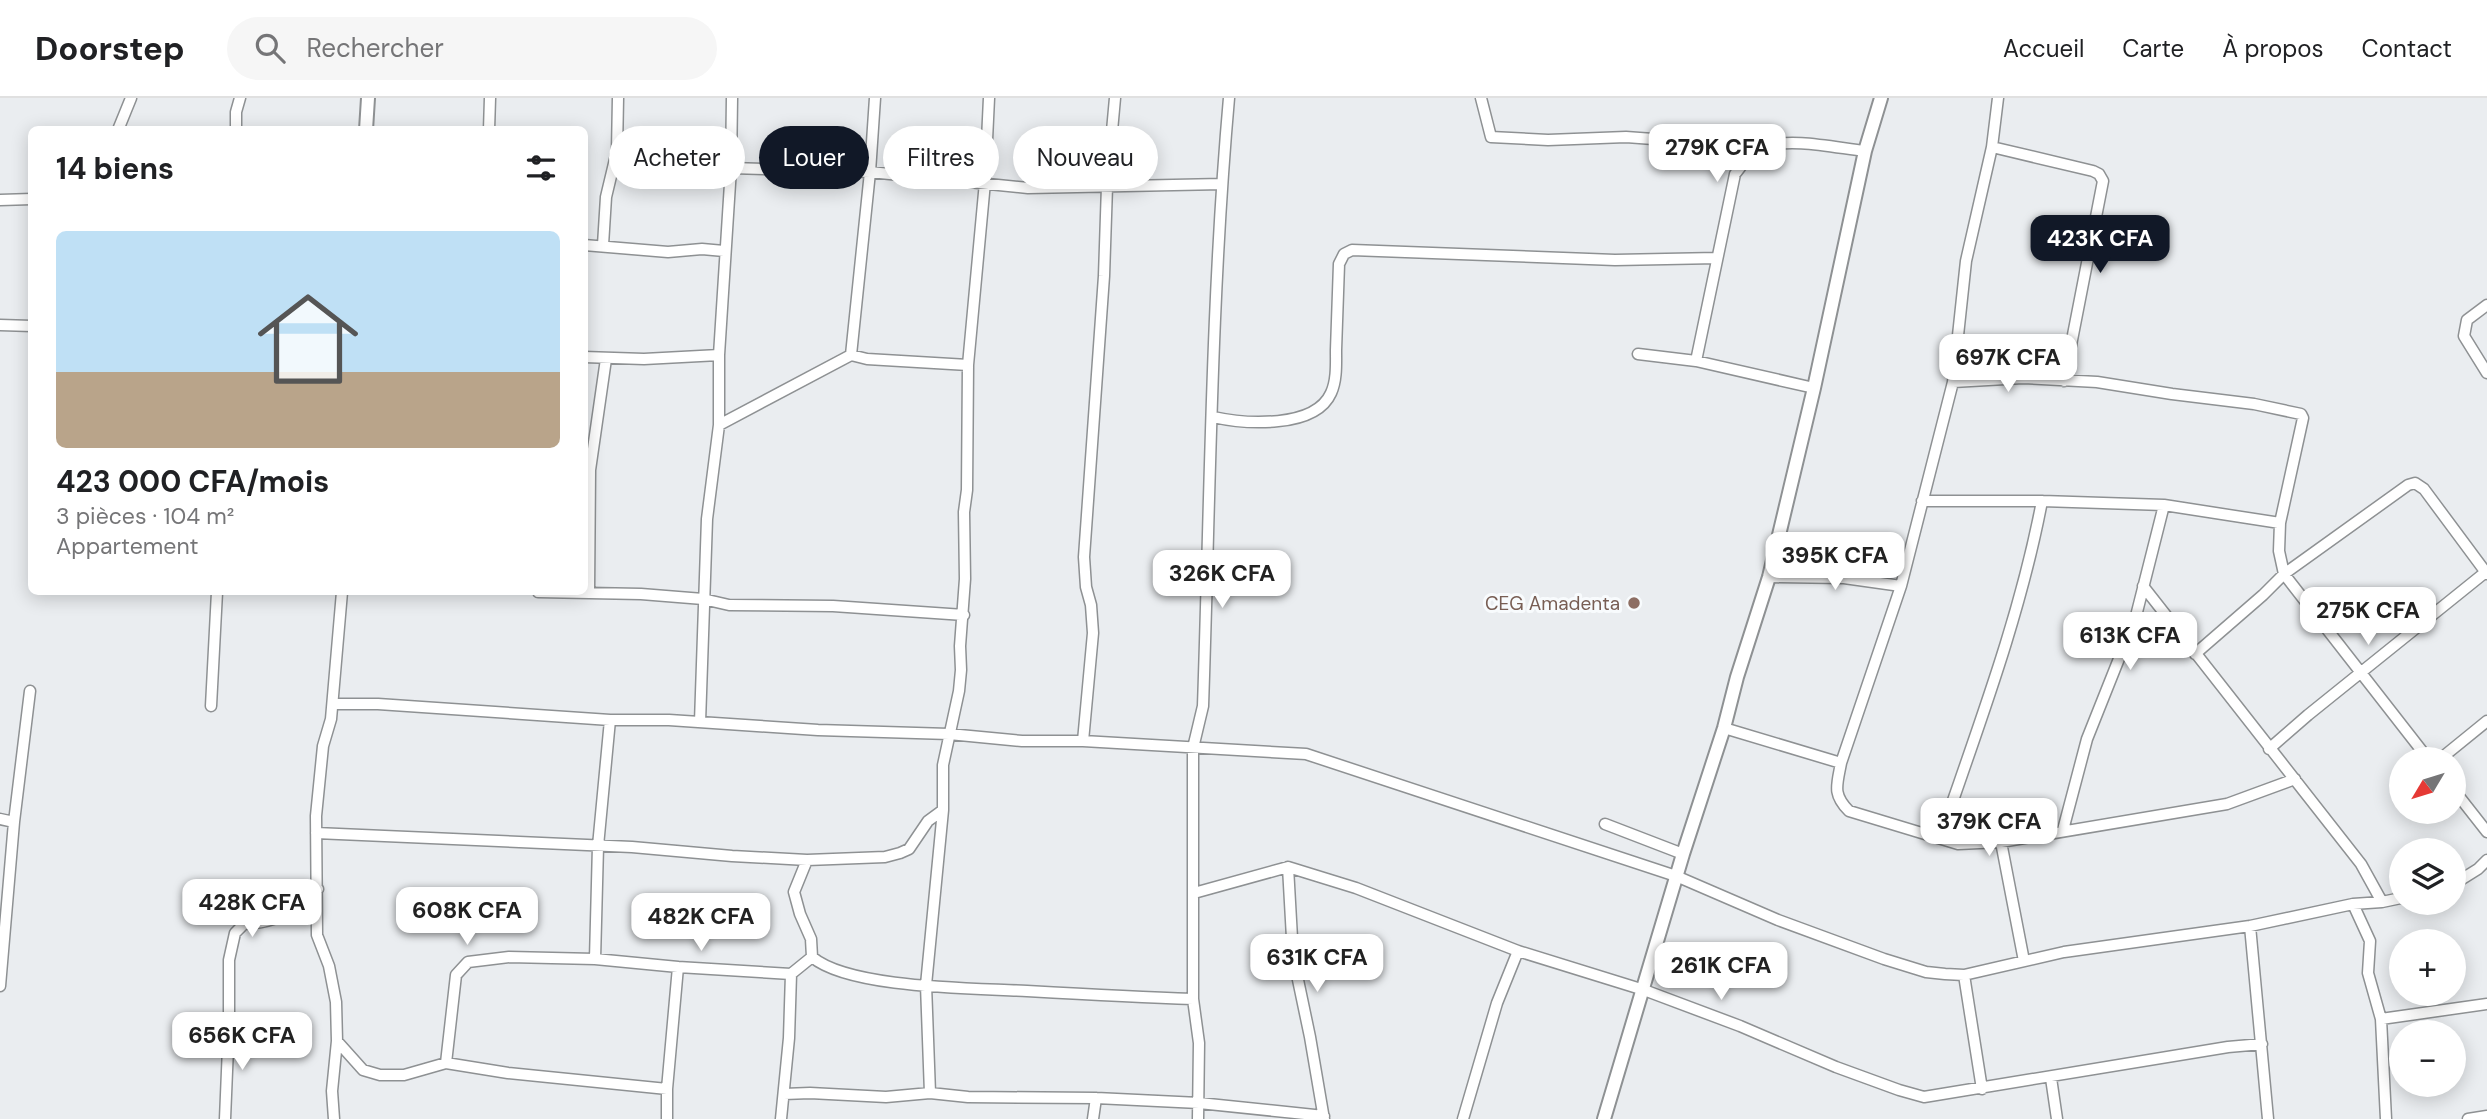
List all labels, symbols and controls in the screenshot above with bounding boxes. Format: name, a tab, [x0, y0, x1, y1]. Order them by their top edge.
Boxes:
search box	[227, 17, 717, 80]
text: Doorstep	[35, 27, 185, 70]
icon: search	[251, 29, 289, 67]
text: Rechercher	[307, 31, 444, 65]
text: Accueil	[2003, 33, 2084, 64]
text: Carte	[2122, 33, 2184, 64]
text: À propos	[2222, 33, 2324, 64]
text: Contact	[2362, 33, 2452, 64]
pin: 279K CFA	[1645, 125, 1789, 184]
chip: Acheter	[609, 126, 745, 189]
chip: Louer	[759, 126, 869, 189]
chip: Filtres	[883, 126, 999, 189]
chip: Nouveau	[1013, 126, 1158, 189]
text: 279K CFA	[1665, 132, 1769, 162]
text: 14 biens	[56, 149, 174, 188]
icon: filters	[522, 149, 560, 187]
pin: 423K CFA	[2028, 216, 2172, 275]
text: 423K CFA	[2047, 223, 2153, 253]
icon: home	[245, 276, 371, 402]
pin: 697K CFA	[1936, 334, 2080, 394]
text: 697K CFA	[1955, 342, 2061, 372]
text: 423 000 CFA/mois	[56, 462, 329, 501]
text: 3 pièces · 104 m²	[56, 501, 234, 531]
text: Appartement	[56, 531, 199, 561]
pin: 395K CFA	[1763, 532, 1907, 592]
text: 395K CFA	[1782, 540, 1888, 570]
pin: 326K CFA	[1150, 550, 1294, 610]
text: 326K CFA	[1169, 558, 1275, 588]
pin: 275K CFA	[2296, 588, 2440, 647]
place label: CEG Amadenta	[1485, 591, 1620, 616]
marker: CEG Amadenta	[1626, 595, 1642, 611]
text: 275K CFA	[2316, 595, 2420, 625]
pin: 613K CFA	[2058, 612, 2202, 672]
text: 613K CFA	[2079, 620, 2181, 650]
north arrow	[2389, 747, 2466, 824]
map controls	[2389, 747, 2466, 1097]
pin: 379K CFA	[1917, 798, 2061, 858]
text: 379K CFA	[1936, 806, 2042, 836]
button: layers	[2389, 838, 2466, 915]
pin: 428K CFA	[180, 880, 324, 939]
text: 428K CFA	[198, 887, 306, 917]
pin: 608K CFA	[395, 888, 539, 947]
pin: 482K CFA	[629, 894, 773, 953]
text: 608K CFA	[412, 895, 522, 925]
text: 482K CFA	[647, 901, 755, 931]
button: +	[2389, 929, 2466, 1006]
pin: 631K CFA	[1245, 934, 1389, 994]
text: 631K CFA	[1266, 942, 1368, 972]
pin: 261K CFA	[1649, 942, 1793, 1002]
text: 261K CFA	[1671, 950, 1771, 980]
pin: 656K CFA	[170, 1012, 314, 1072]
text: 656K CFA	[188, 1020, 296, 1050]
button: −	[2389, 1020, 2466, 1097]

